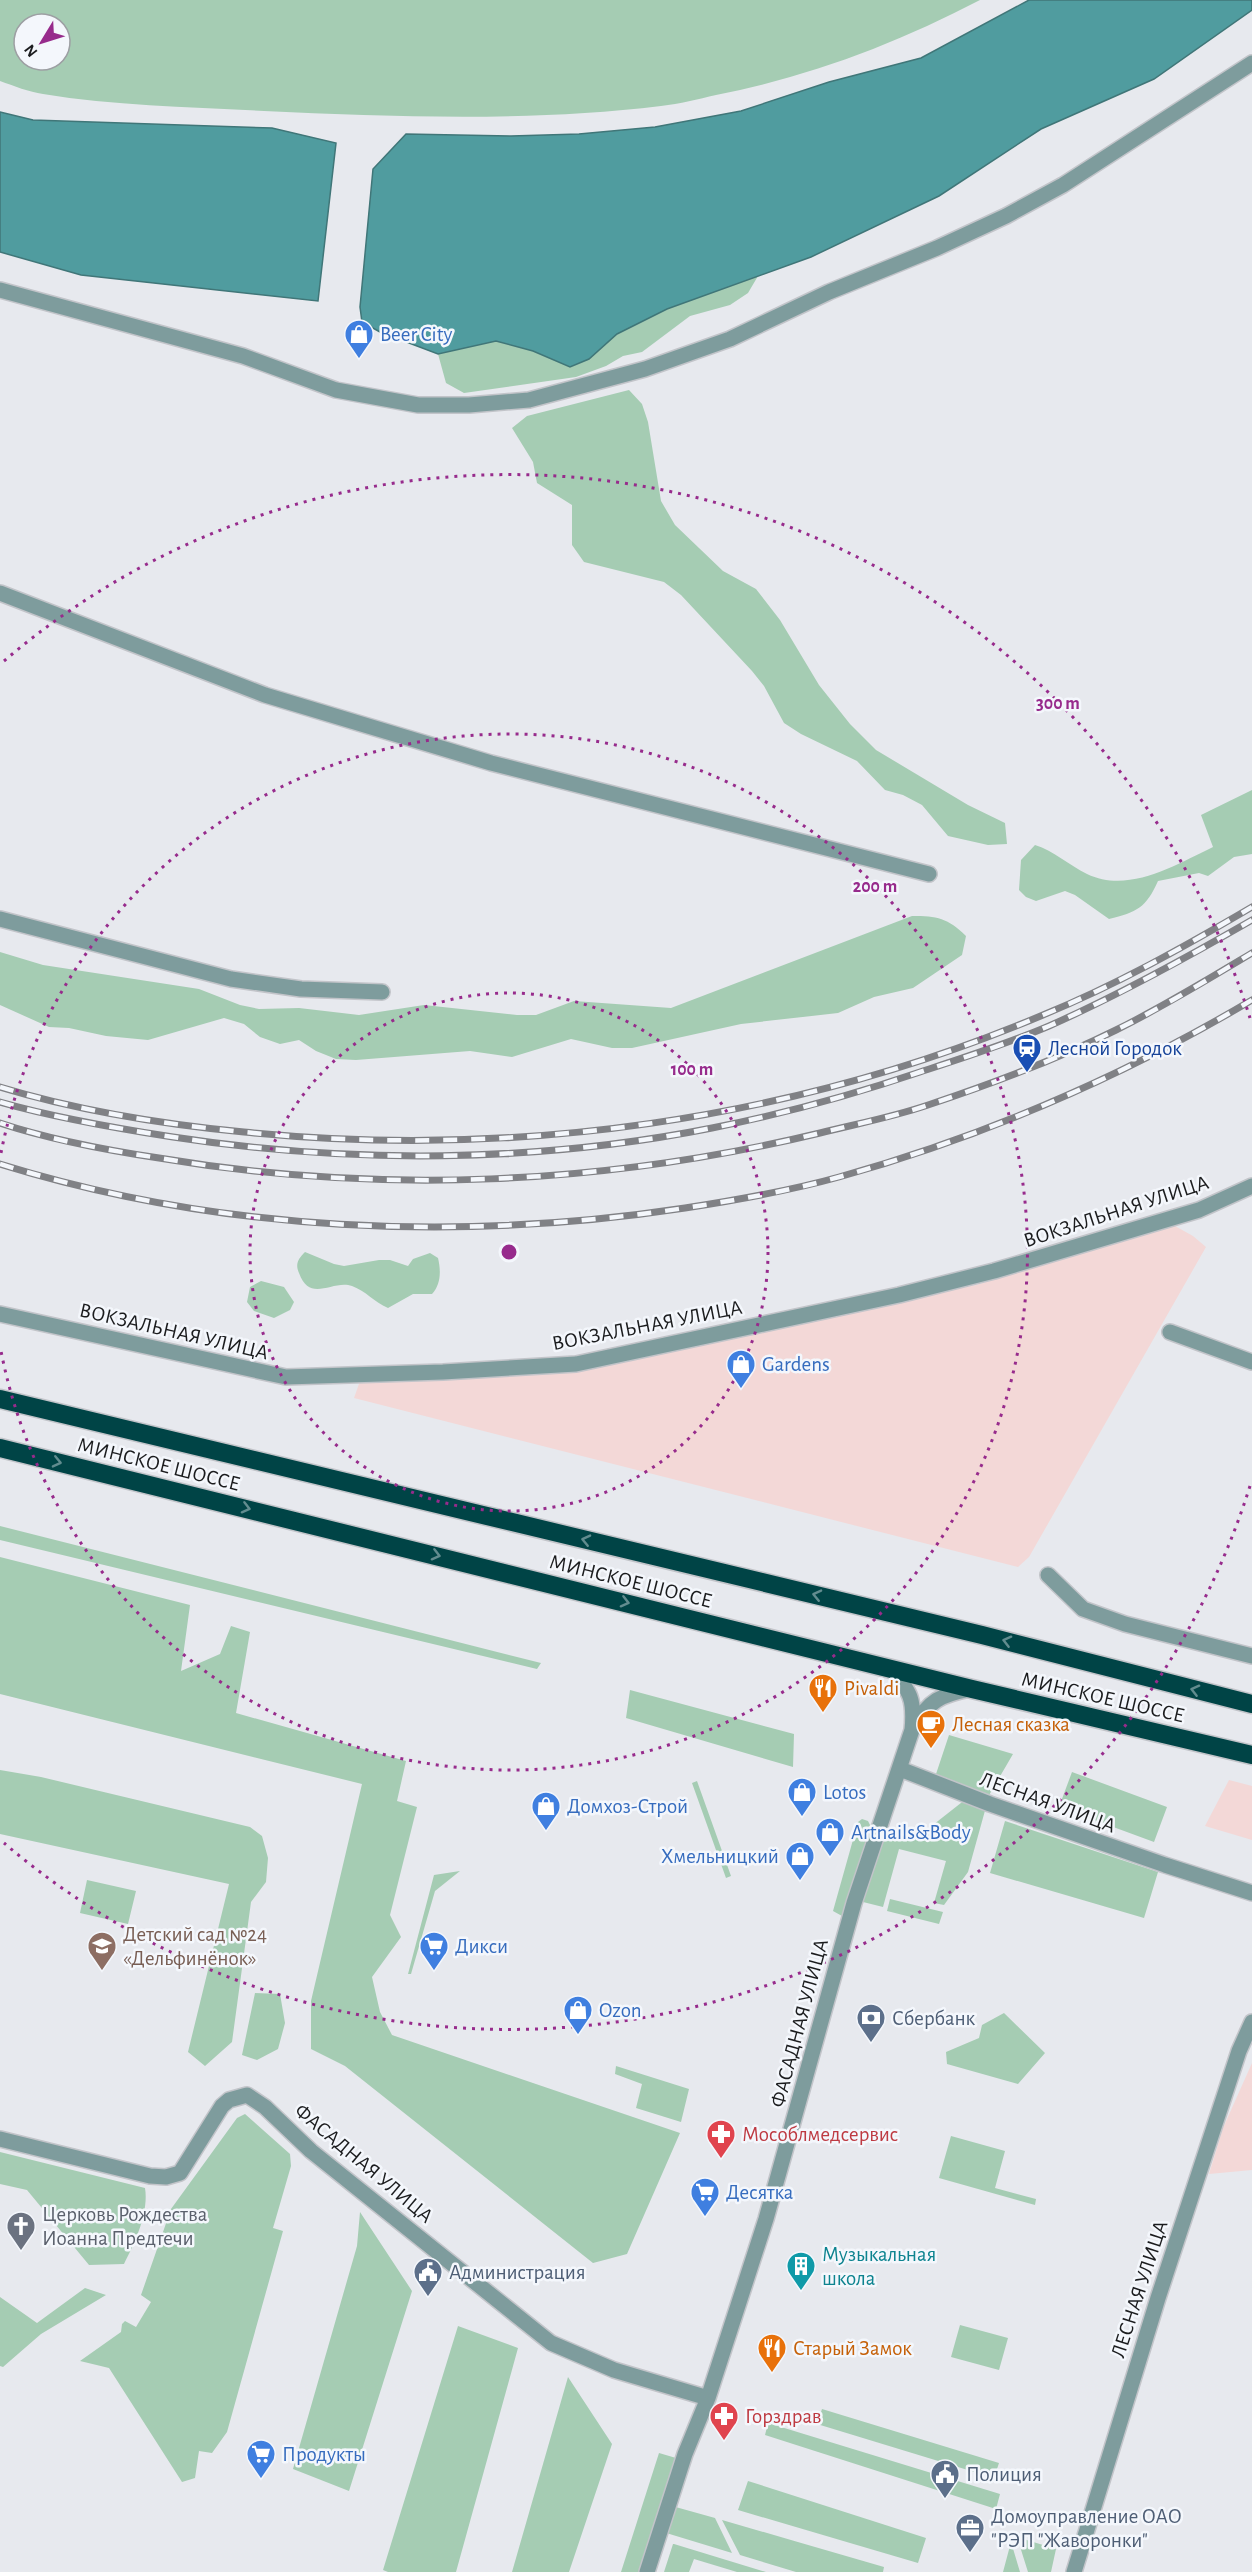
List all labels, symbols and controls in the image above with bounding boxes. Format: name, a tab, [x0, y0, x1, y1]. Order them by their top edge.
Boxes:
north arrow	[12, 12, 72, 72]
text: N	[21, 41, 41, 60]
shop icon: Beer City	[343, 318, 375, 360]
place label: Beer City	[380, 324, 452, 345]
text: 300 m	[1036, 695, 1080, 713]
text: 200 m	[853, 878, 897, 896]
station icon: Лесной Городок	[1011, 1032, 1043, 1074]
place label: Лесной Городок	[1048, 1038, 1182, 1059]
text: 100 m	[671, 1061, 713, 1079]
street label: ВОКЗАЛЬНАЯ УЛИЦА	[1021, 1172, 1211, 1251]
centre of rings	[499, 1242, 519, 1262]
street label: ВОКЗАЛЬНАЯ УЛИЦА	[550, 1297, 744, 1354]
street label: ВОКЗАЛЬНАЯ УЛИЦА	[77, 1300, 270, 1363]
shop icon: Gardens	[725, 1348, 757, 1390]
place label: Gardens	[762, 1354, 830, 1375]
street label: МИНСКОЕ ШОССЕ	[75, 1434, 242, 1495]
one-way arrow	[52, 1454, 62, 1467]
one-way arrow	[241, 1500, 251, 1513]
one-way arrow	[582, 1535, 592, 1548]
one-way arrow	[430, 1548, 440, 1561]
street label: МИНСКОЕ ШОССЕ	[547, 1551, 714, 1612]
one-way arrow	[812, 1590, 822, 1603]
one-way arrow	[620, 1595, 630, 1608]
one-way arrow	[1002, 1636, 1012, 1649]
street label: МИНСКОЕ ШОССЕ	[1019, 1668, 1187, 1726]
restaurant icon: Pivaldi	[807, 1672, 839, 1714]
place label: Pivaldi	[844, 1678, 899, 1699]
one-way arrow	[1191, 1684, 1201, 1697]
cafe icon: Лесная сказка	[915, 1708, 947, 1750]
place label: Лесная сказка	[952, 1714, 1070, 1735]
street label: ЛЕСНАЯ УЛИЦА	[977, 1768, 1119, 1837]
shop icon: Lotos	[786, 1776, 818, 1818]
place label: Lotos	[823, 1782, 866, 1803]
shop icon: Домхоз-Строй	[530, 1790, 562, 1832]
place label: Домхоз-Строй	[567, 1796, 688, 1817]
shop icon: Artnails&Body	[814, 1816, 846, 1858]
place label: Artnails&Body	[851, 1822, 971, 1843]
shop icon: Хмельницкий	[784, 1840, 816, 1882]
place label: Хмельницкий	[661, 1846, 779, 1867]
place label: Детский сад №24 «Дельфинёнок»	[123, 1924, 267, 1969]
school or university icon: Детский сад №24 «Дельфинёнок»	[86, 1930, 118, 1972]
supermarket icon: Дикси	[418, 1930, 450, 1972]
place label: Дикси	[455, 1936, 508, 1957]
street label: ФАСАДНАЯ УЛИЦА	[767, 1937, 832, 2110]
shop icon: Ozon	[562, 1994, 594, 2036]
place label: Ozon	[599, 2000, 642, 2021]
bank icon: Сбербанк	[855, 2002, 887, 2044]
place label: Сбербанк	[892, 2008, 975, 2029]
street label: ФАСАДНАЯ УЛИЦА	[291, 2100, 437, 2227]
pharmacy icon: Мособлмедсервис	[705, 2118, 737, 2160]
place label: Мособлмедсервис	[742, 2124, 898, 2145]
supermarket icon: Десятка	[689, 2176, 721, 2218]
place label: Десятка	[726, 2182, 794, 2203]
place label: Церковь Рождества Иоанна Предтечи	[42, 2204, 208, 2249]
church icon: Церковь Рождества Иоанна Предтечи	[5, 2210, 37, 2252]
street label: ЛЕСНАЯ УЛИЦА	[1107, 2218, 1172, 2360]
place label: Музыкальная школа	[822, 2244, 936, 2289]
building icon: Музыкальная школа	[785, 2250, 817, 2292]
public building icon: Администрация	[412, 2256, 444, 2298]
place label: Администрация	[449, 2262, 585, 2283]
restaurant icon: Старый Замок	[756, 2332, 788, 2374]
place label: Старый Замок	[793, 2338, 912, 2359]
pharmacy icon: Горздрав	[708, 2400, 740, 2442]
place label: Горздрав	[745, 2406, 822, 2427]
supermarket icon: Продукты	[245, 2438, 277, 2480]
place label: Продукты	[282, 2444, 366, 2465]
public building icon: Полиция	[929, 2458, 961, 2500]
place label: Полиция	[966, 2464, 1042, 2485]
place label: Домоуправление ОАО "РЭП "Жаворонки"	[991, 2506, 1182, 2551]
office icon: Домоуправление ОАО "РЭП "Жаворонки"	[954, 2512, 986, 2554]

